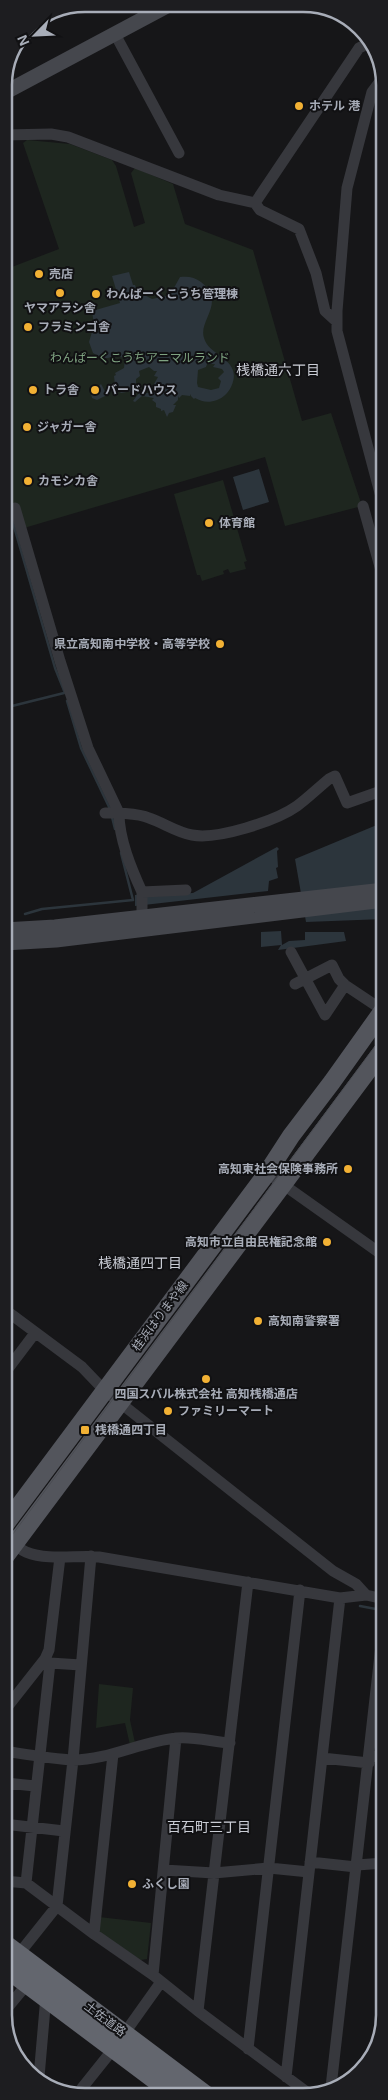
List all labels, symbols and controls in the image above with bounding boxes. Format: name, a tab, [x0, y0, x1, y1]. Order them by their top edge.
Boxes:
north arrow	[10, 10, 60, 60]
text: N	[14, 32, 32, 48]
place label: ホテル 港	[309, 99, 360, 113]
marker: ホテル 港	[293, 100, 305, 112]
place label: 売店	[49, 267, 73, 281]
marker: 売店	[33, 268, 45, 280]
marker: ヤマアラシ舎	[54, 287, 66, 299]
place label: わんぱーくこうち管理棟	[106, 287, 238, 301]
marker: わんぱーくこうち管理棟	[90, 288, 102, 300]
place label: ヤマアラシ舎	[24, 301, 96, 315]
place label: フラミンゴ舎	[38, 320, 110, 334]
marker: フラミンゴ舎	[22, 321, 34, 333]
park label: わんぱーくこうちアニマルランド	[50, 351, 230, 365]
district label: 桟橋通六丁目	[236, 362, 320, 378]
place label: トラ舎	[43, 383, 79, 397]
place label: バードハウス	[105, 383, 177, 397]
marker: トラ舎	[27, 384, 39, 396]
marker: バードハウス	[89, 384, 101, 396]
place label: ジャガー舎	[37, 420, 96, 434]
marker: ジャガー舎	[21, 421, 33, 433]
place label: カモシカ舎	[38, 474, 98, 488]
marker: カモシカ舎	[22, 475, 34, 487]
place label: 体育館	[219, 516, 255, 530]
marker: 体育館	[203, 517, 215, 529]
place label: 県立高知南中学校・高等学校	[54, 637, 210, 651]
marker: 県立高知南中学校・高等学校	[214, 638, 226, 650]
place label: 高知東社会保険事務所	[218, 1162, 338, 1176]
marker: 高知東社会保険事務所	[342, 1163, 354, 1175]
place label: 高知市立自由民権記念館	[185, 1235, 317, 1249]
marker: 高知市立自由民権記念館	[321, 1236, 333, 1248]
district label: 桟橋通四丁目	[98, 1255, 182, 1271]
street label: 桂浜はりまや線	[129, 1278, 191, 1354]
place label: 高知南警察署	[268, 1314, 340, 1328]
marker: 高知南警察署	[252, 1315, 264, 1327]
marker: 四国スバル株式会社 高知桟橋通店	[200, 1373, 212, 1385]
place label: 四国スバル株式会社 高知桟橋通店	[114, 1387, 298, 1401]
place label: ファミリーマート	[178, 1404, 274, 1418]
marker: ファミリーマート	[162, 1405, 174, 1417]
place label: 桟橋通四丁目	[95, 1423, 167, 1437]
marker: 桟橋通四丁目	[79, 1424, 91, 1436]
district label: 百石町三丁目	[167, 1819, 251, 1835]
place label: ふくし園	[142, 1877, 190, 1891]
marker: ふくし園	[126, 1878, 138, 1890]
street label: 土佐道路	[82, 1999, 128, 2039]

